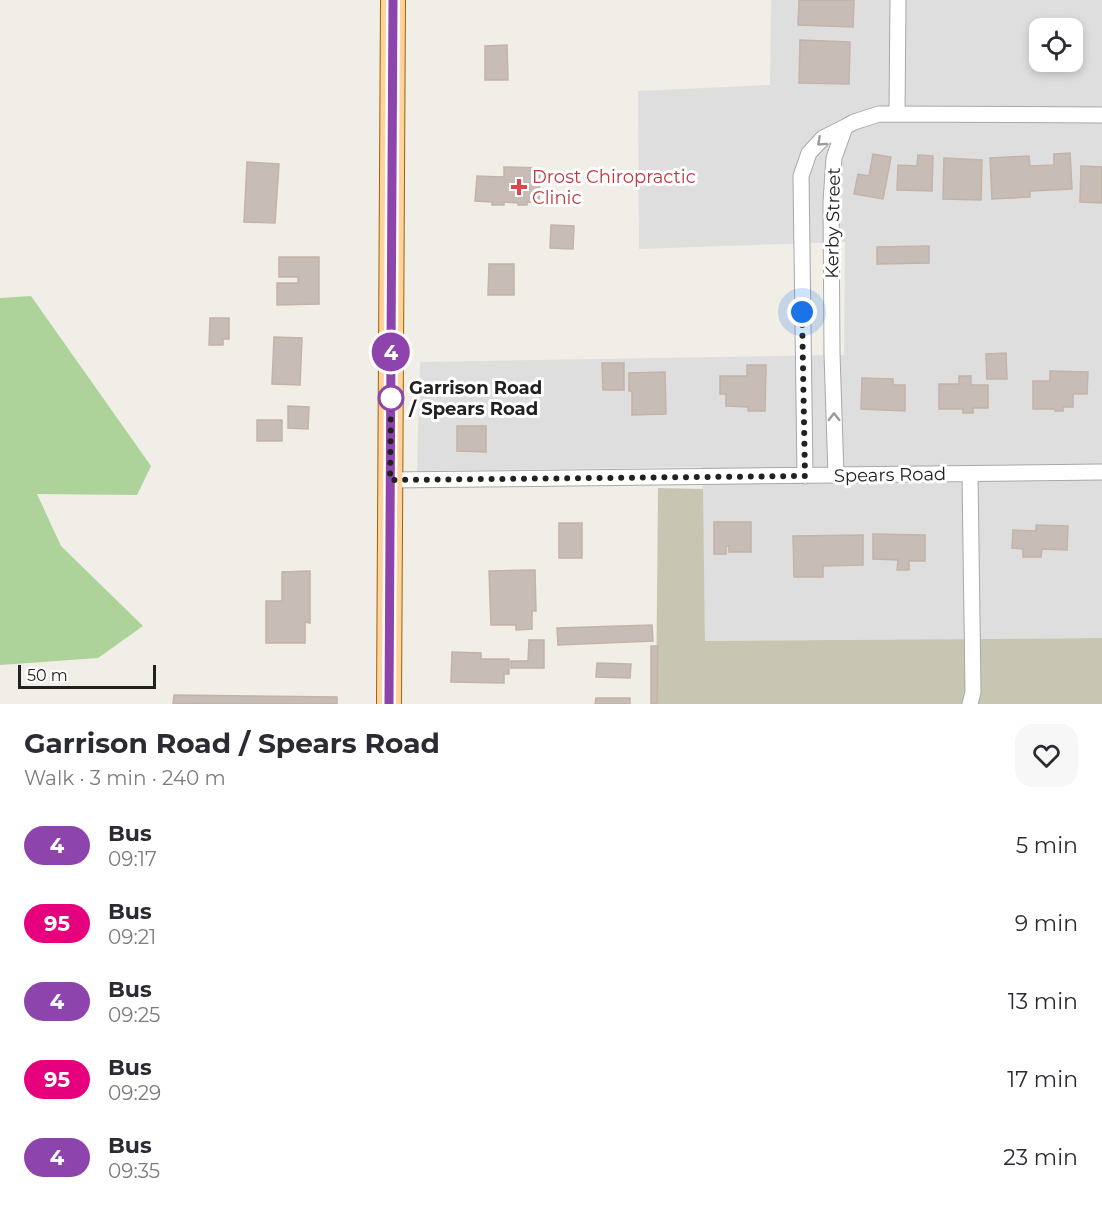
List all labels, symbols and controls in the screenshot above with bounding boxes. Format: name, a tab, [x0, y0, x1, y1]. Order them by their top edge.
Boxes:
map controls	[1029, 18, 1083, 72]
button: locate	[1029, 18, 1083, 72]
one-way arrow	[818, 135, 828, 146]
place label: Drost Chiropractic Clinic	[532, 166, 696, 209]
street label: Kerby Street	[821, 167, 845, 279]
marker: Drost Chiropractic Clinic	[510, 178, 528, 196]
your location	[787, 297, 817, 327]
line badge: 4	[372, 332, 410, 372]
text: 4	[384, 340, 398, 365]
place label: Garrison Road / Spears Road	[408, 377, 542, 420]
marker: Garrison Road / Spears Road	[378, 385, 404, 411]
one-way arrow	[828, 412, 840, 421]
street label: Spears Road	[834, 463, 946, 487]
scale bar	[18, 662, 156, 690]
text: 50 m	[27, 666, 68, 685]
button: heart	[1015, 724, 1078, 787]
text: Garrison Road / Spears Road	[24, 726, 440, 760]
text: Walk · 3 min · 240 m	[24, 766, 226, 790]
text: Bus	[108, 820, 152, 847]
text: 5 min	[1016, 832, 1078, 859]
text: 4	[50, 833, 64, 858]
text: 09:17	[108, 847, 157, 871]
text: Bus	[108, 898, 152, 925]
text: 9 min	[1015, 910, 1078, 937]
text: 95	[44, 911, 70, 936]
text: 09:21	[108, 925, 156, 949]
text: Bus	[108, 976, 152, 1003]
text: 13 min	[1008, 988, 1078, 1015]
text: 4	[50, 989, 64, 1014]
text: 09:25	[108, 1003, 160, 1027]
text: Bus	[108, 1054, 152, 1081]
text: 17 min	[1007, 1066, 1078, 1093]
text: 95	[44, 1067, 70, 1092]
text: 09:29	[108, 1081, 161, 1105]
text: Bus	[108, 1132, 152, 1159]
text: 23 min	[1003, 1144, 1078, 1171]
text: 4	[50, 1145, 64, 1170]
text: 09:35	[108, 1159, 160, 1183]

